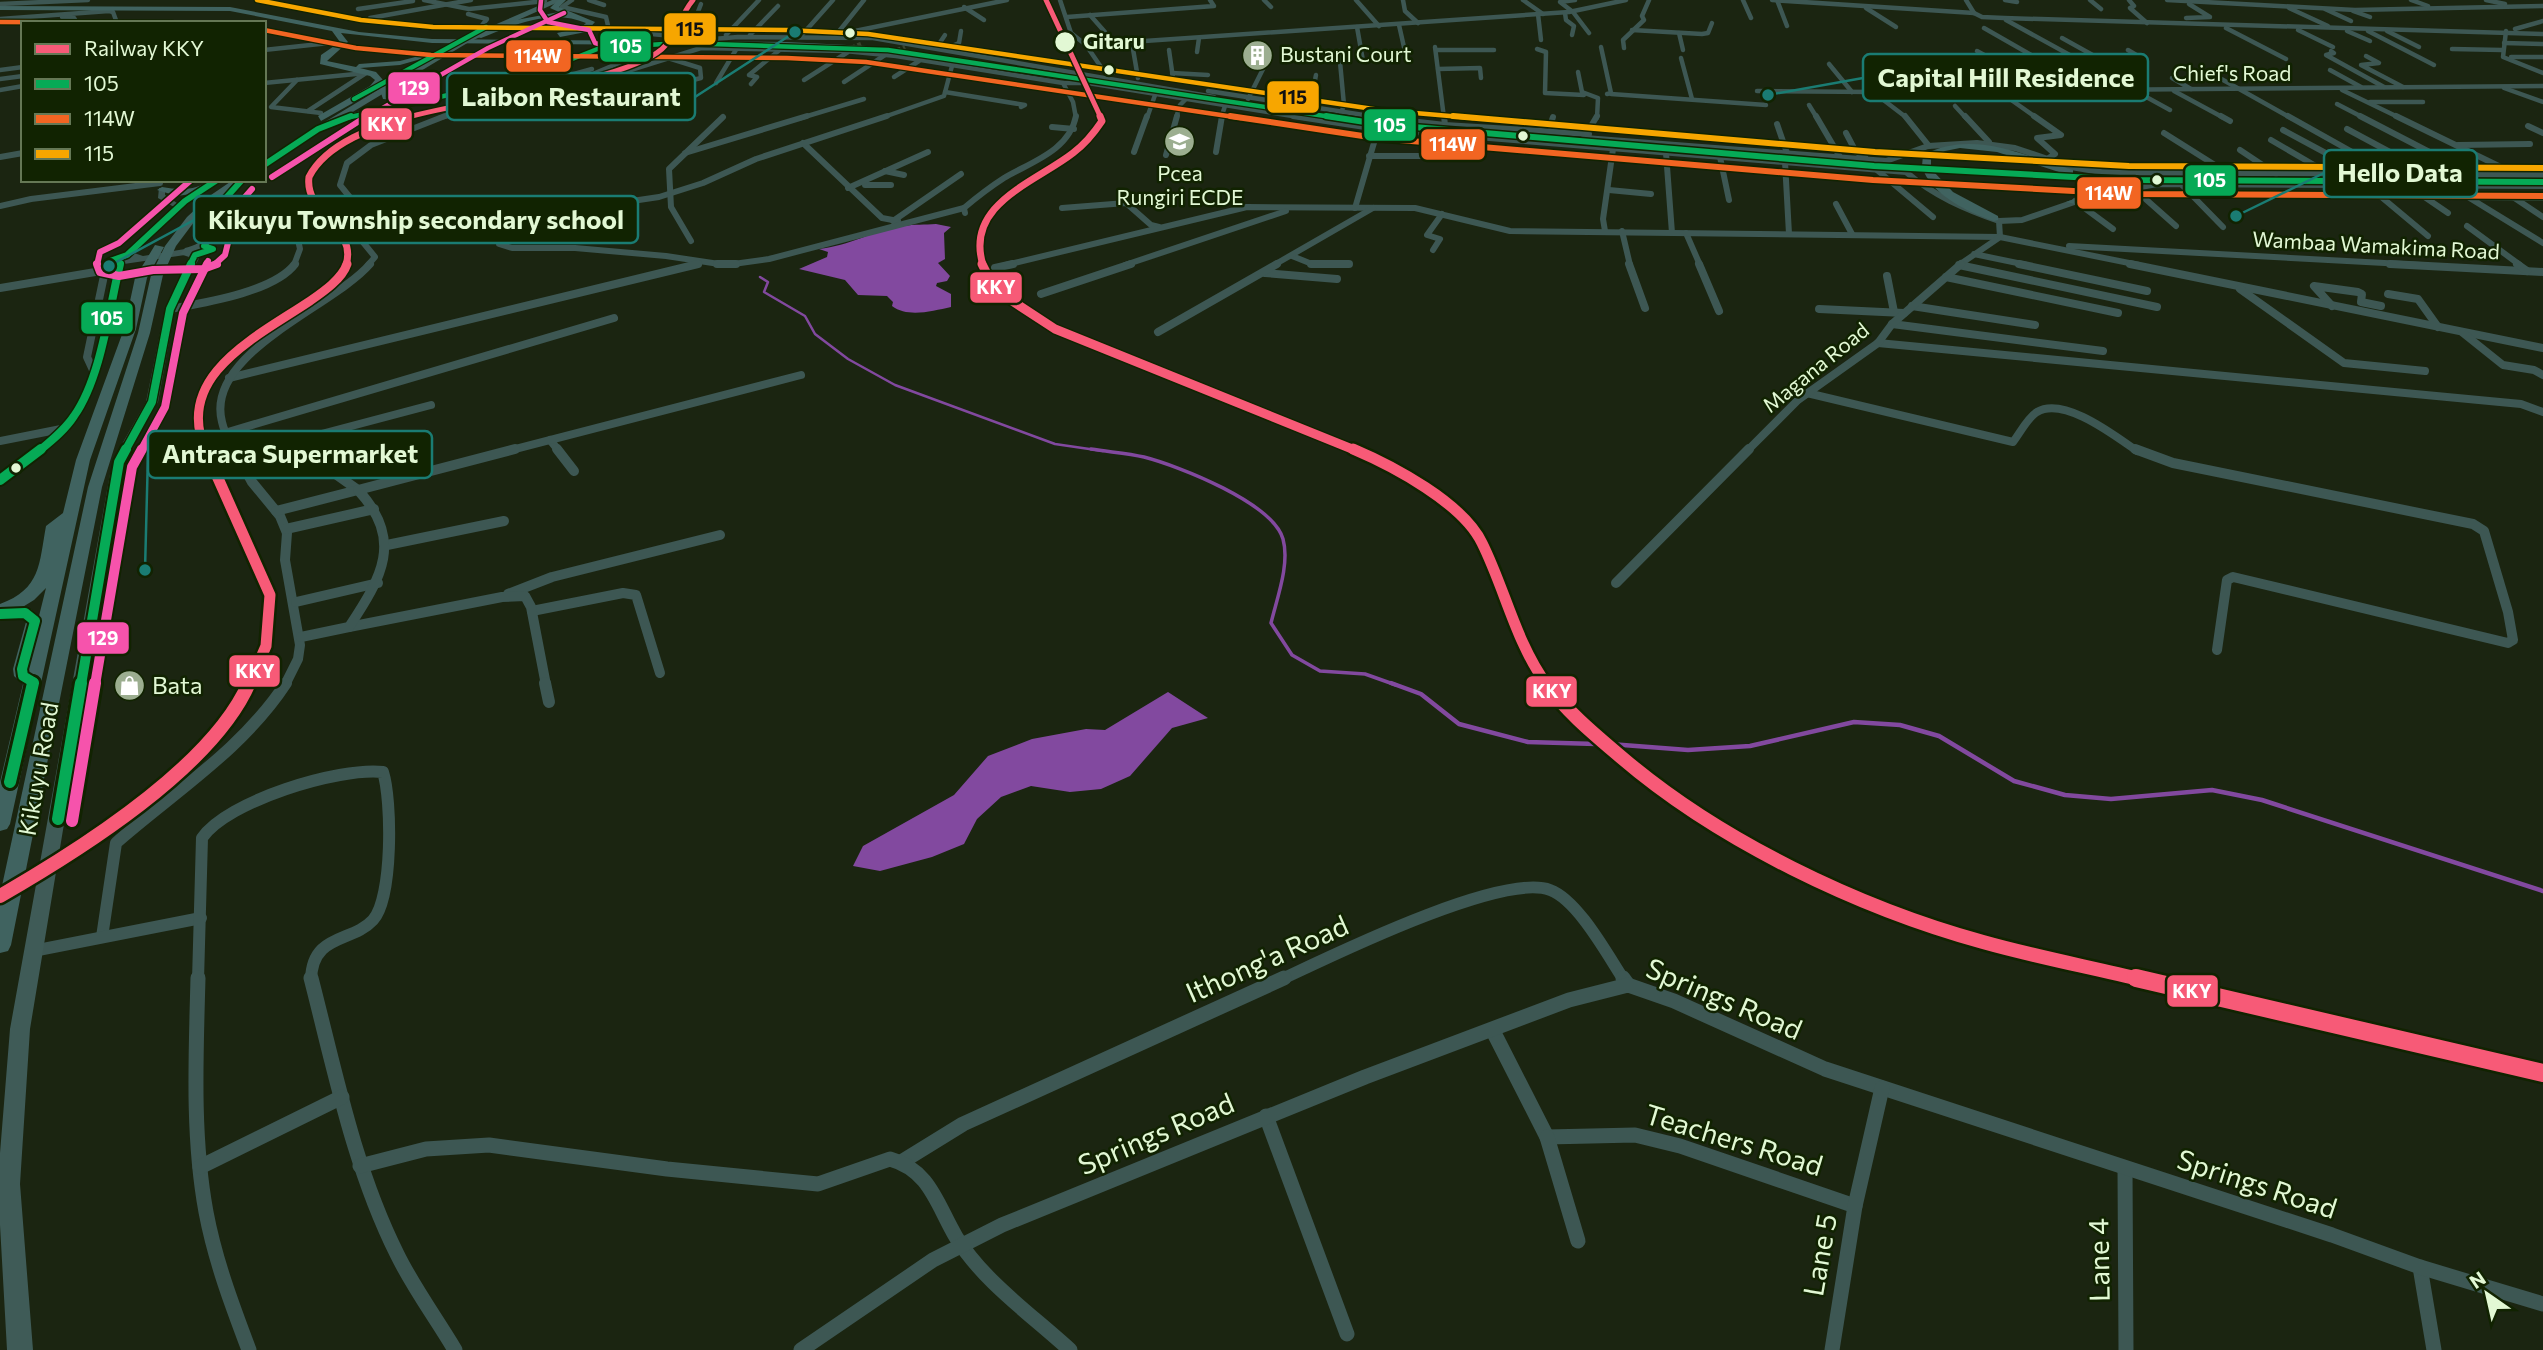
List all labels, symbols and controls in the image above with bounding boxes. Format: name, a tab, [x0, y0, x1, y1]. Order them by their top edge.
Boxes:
line badge: 115	[663, 12, 717, 46]
text: 115	[676, 17, 704, 40]
legend	[21, 21, 266, 182]
unlabelled marker	[843, 26, 857, 40]
place label: Gitaru	[1083, 28, 1145, 53]
line badge: 105	[599, 30, 652, 63]
marker: Gitaru	[1053, 30, 1077, 54]
text: 105	[610, 34, 642, 57]
text: Railway KKY	[84, 35, 204, 60]
building icon: Bustani Court	[1240, 38, 1274, 72]
line badge: 114W	[505, 39, 572, 73]
place label: Bustani Court	[1280, 41, 1412, 66]
text: 114W	[514, 44, 562, 67]
callout: Capital Hill Residence	[1863, 54, 2148, 101]
street label: Chief's Road	[2173, 60, 2291, 85]
text: Capital Hill Residence	[1877, 61, 2135, 92]
unlabelled marker	[1102, 63, 1116, 77]
text: 105	[84, 70, 119, 95]
line badge: 129	[387, 71, 441, 105]
callout: Laibon Restaurant	[447, 73, 695, 120]
text: 129	[398, 76, 430, 99]
text: Laibon Restaurant	[461, 80, 681, 111]
line badge: 115	[1266, 80, 1320, 114]
text: 115	[1279, 85, 1307, 108]
text: 114W	[84, 105, 135, 130]
line badge: KKY	[360, 107, 413, 141]
line badge: 105	[1363, 108, 1417, 142]
text: KKY	[367, 112, 407, 135]
text: 105	[1374, 113, 1406, 136]
school or university icon: Pcea Rungiri ECDE	[1163, 125, 1197, 159]
line badge: 114W	[1420, 128, 1486, 161]
unlabelled marker	[1516, 129, 1530, 143]
text: 114W	[1429, 132, 1477, 155]
text: 115	[84, 140, 114, 165]
callout: Hello Data	[2324, 150, 2477, 197]
text: Hello Data	[2337, 156, 2463, 187]
place label: Pcea Rungiri ECDE	[1116, 160, 1244, 209]
line badge: 105	[2184, 164, 2237, 197]
text: 105	[2194, 168, 2226, 191]
unlabelled marker	[2150, 173, 2164, 187]
line badge: 114W	[2076, 176, 2142, 210]
text: 114W	[2085, 181, 2133, 204]
callout: Kikuyu Township secondary school	[194, 196, 638, 243]
text: Kikuyu Township secondary school	[208, 203, 624, 234]
street label: Wambaa Wamakima Road	[2252, 226, 2500, 263]
line badge: KKY	[969, 271, 1023, 304]
text: KKY	[976, 275, 1016, 298]
line badge: 105	[80, 301, 134, 335]
text: 105	[91, 306, 123, 329]
street label: Magana Road	[1757, 316, 1873, 417]
callout: Antraca Supermarket	[148, 431, 432, 478]
text: Antraca Supermarket	[162, 437, 418, 468]
unlabelled marker	[9, 461, 23, 475]
line badge: 129	[76, 621, 130, 655]
text: 129	[87, 626, 119, 649]
line badge: KKY	[228, 654, 281, 688]
text: KKY	[235, 659, 275, 682]
shop icon: Bata	[112, 669, 146, 703]
place label: Bata	[152, 670, 202, 699]
line badge: KKY	[1525, 675, 1578, 708]
text: KKY	[1532, 679, 1572, 702]
street label: Kikuyu Road	[12, 700, 64, 838]
street label: Ithong'a Road	[1180, 907, 1353, 1009]
street label: Springs Road	[1641, 950, 1807, 1046]
line badge: KKY	[2166, 974, 2219, 1008]
text: KKY	[2172, 979, 2212, 1002]
street label: Springs Road	[1073, 1085, 1239, 1181]
street label: Teachers Road	[1641, 1096, 1827, 1182]
street label: Springs Road	[2173, 1141, 2342, 1225]
street label: Lane 5	[1795, 1211, 1843, 1299]
street label: Lane 4	[2080, 1218, 2116, 1302]
north arrow	[2452, 1259, 2522, 1329]
text: N	[2465, 1266, 2490, 1293]

